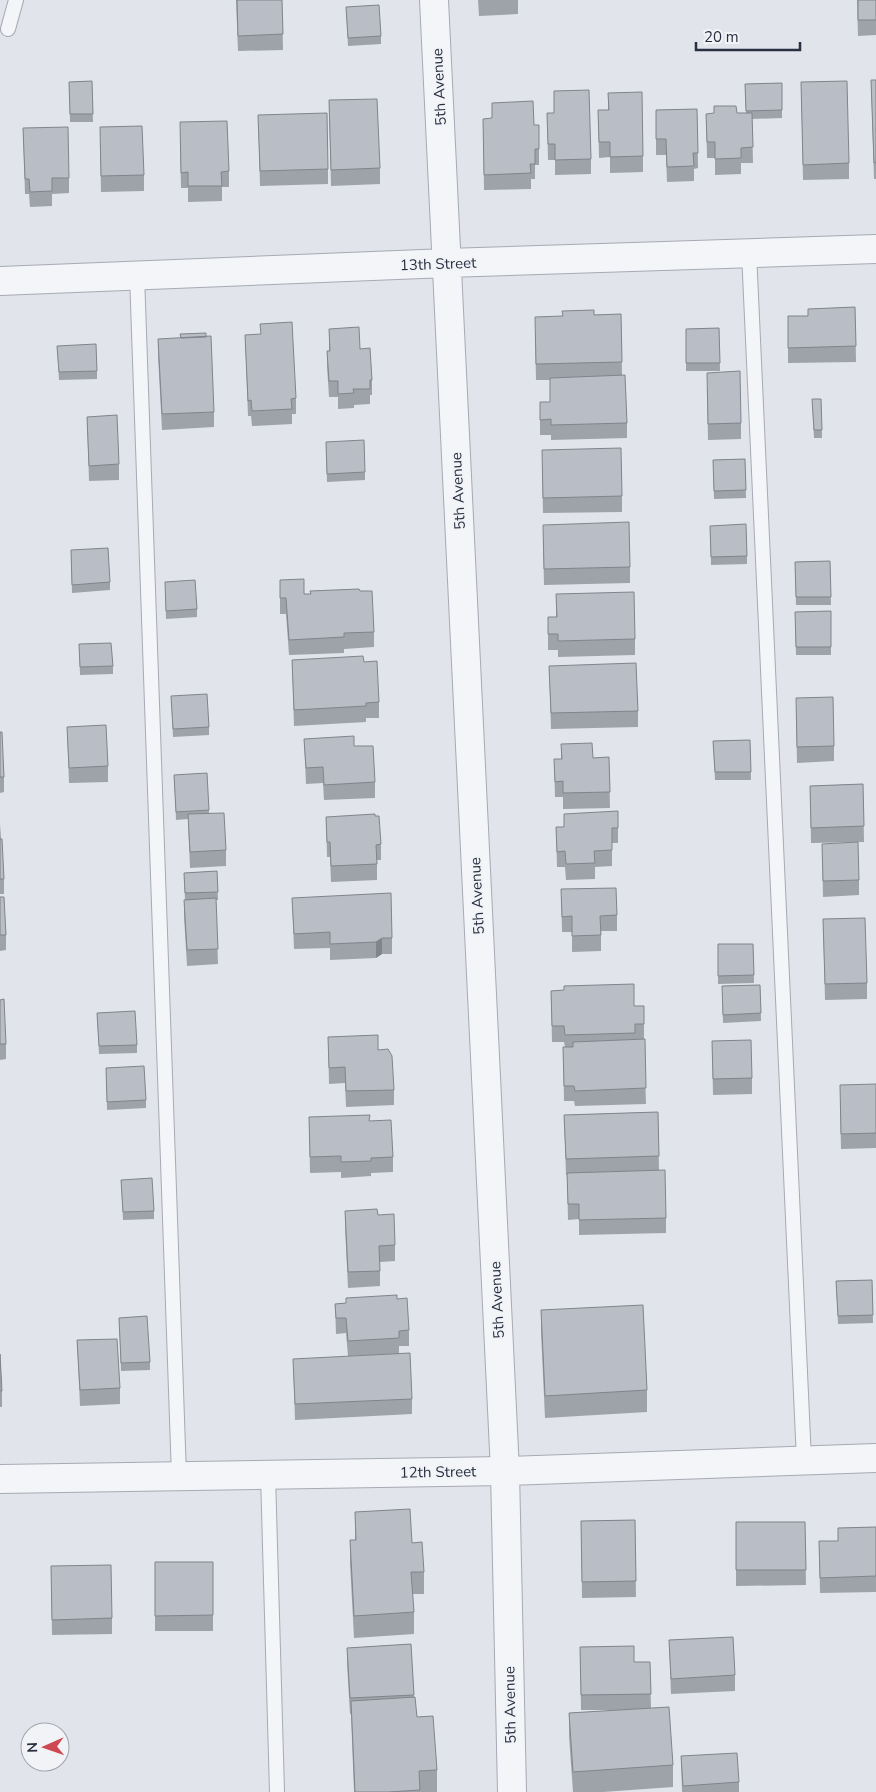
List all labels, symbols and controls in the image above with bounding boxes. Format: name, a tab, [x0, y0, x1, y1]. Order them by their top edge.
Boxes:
scale bar	[696, 20, 800, 52]
text: 20 m	[704, 27, 739, 47]
street label: 5th Avenue	[427, 48, 451, 126]
street label: 13th Street	[399, 253, 477, 275]
street label: 5th Avenue	[446, 452, 470, 530]
street label: 5th Avenue	[465, 857, 489, 935]
street label: 5th Avenue	[485, 1261, 509, 1339]
street label: 12th Street	[400, 1461, 477, 1483]
street label: 5th Avenue	[499, 1666, 521, 1744]
north arrow	[20, 1722, 70, 1772]
text: N	[23, 1742, 42, 1753]

